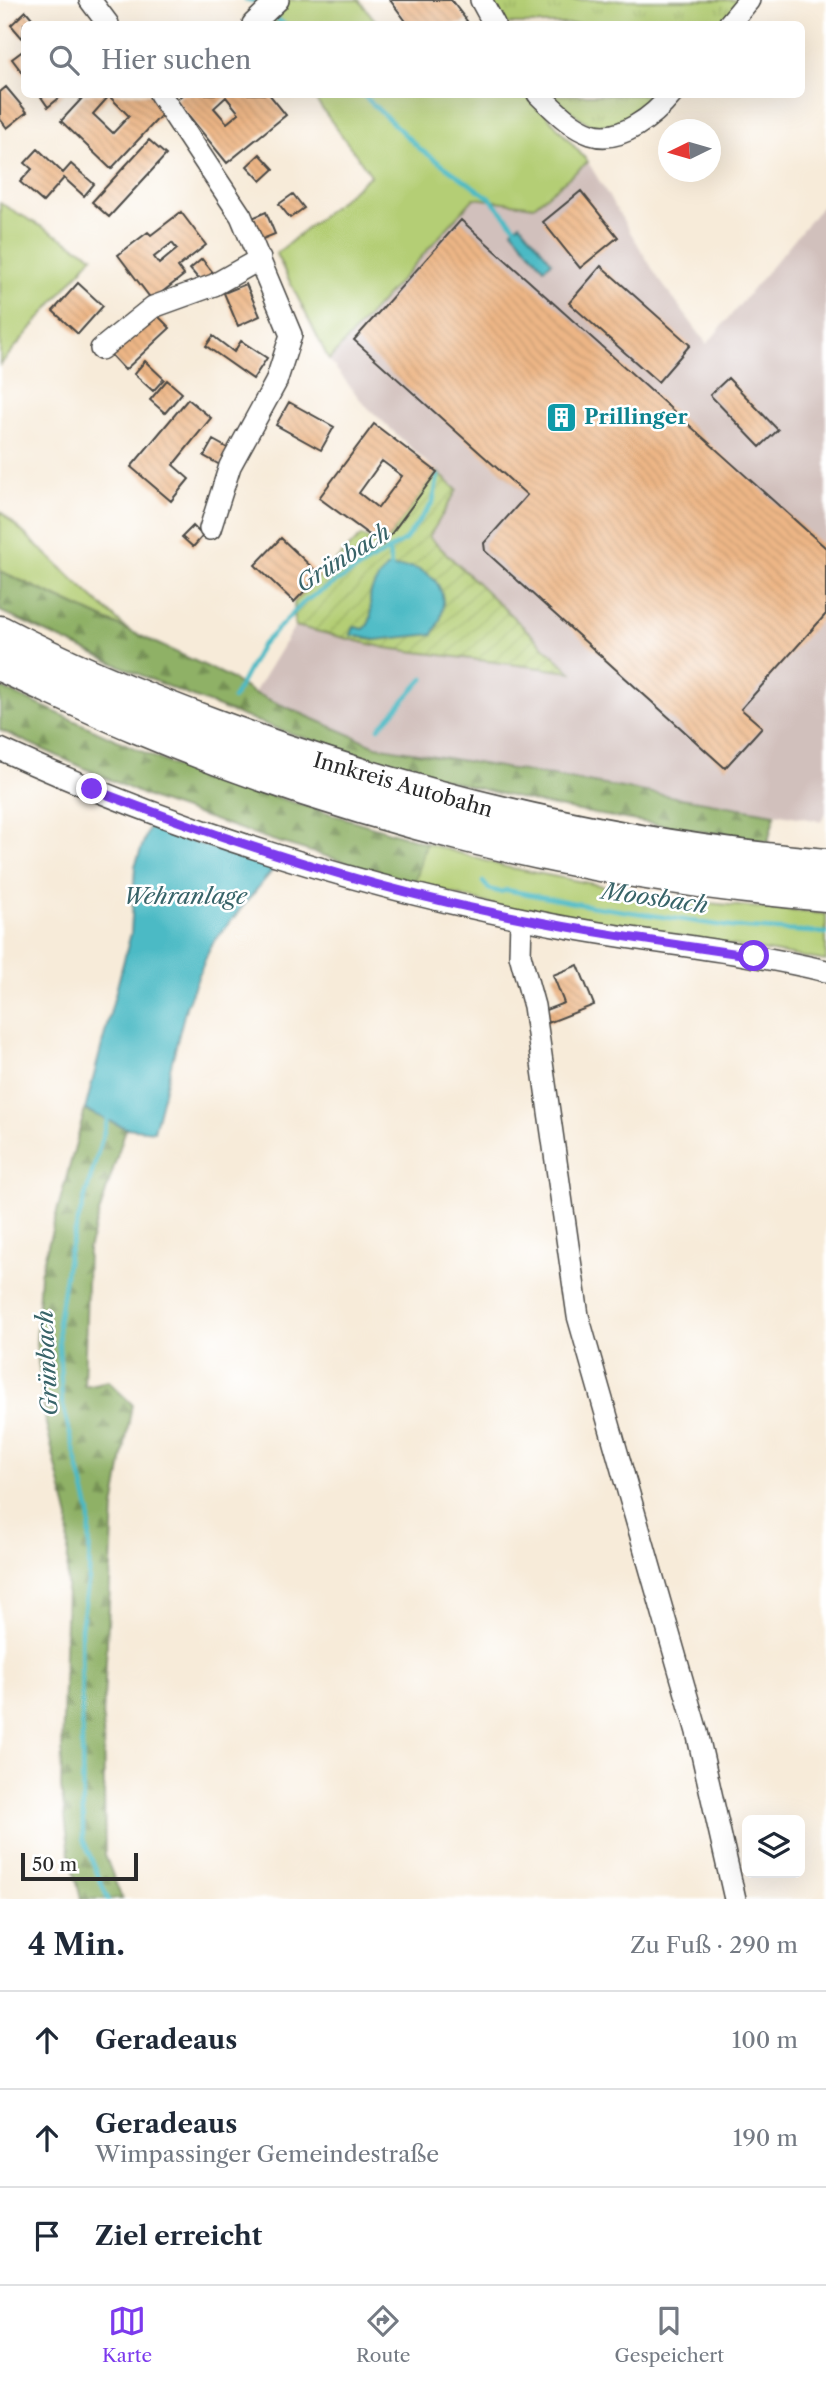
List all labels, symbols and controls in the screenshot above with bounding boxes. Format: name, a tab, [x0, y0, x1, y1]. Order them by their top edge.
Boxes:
search box	[21, 21, 805, 98]
icon: search	[45, 41, 83, 79]
text: Hier suchen	[101, 44, 251, 76]
north arrow	[658, 119, 721, 182]
building icon: Prillinger	[544, 400, 578, 434]
place label: Prillinger	[584, 404, 688, 429]
water label: Grünbach	[291, 518, 395, 598]
street label: Innkreis Autobahn	[311, 747, 496, 822]
route end	[76, 773, 107, 804]
water label: Moosbach	[597, 876, 710, 919]
water label: Wehranlage	[123, 882, 248, 910]
route start	[738, 940, 769, 971]
water label: Grünbach	[30, 1309, 64, 1417]
map controls	[742, 1815, 805, 1878]
button: layers	[742, 1815, 805, 1878]
scale bar	[21, 1850, 138, 1882]
text: 50 m	[32, 1853, 77, 1876]
text: 4 Min.	[28, 1926, 125, 1963]
text: Zu Fuß · 290 m	[630, 1931, 798, 1959]
icon: ahead	[28, 2021, 66, 2059]
text: Geradeaus	[95, 2024, 237, 2056]
text: 100 m	[732, 2026, 798, 2054]
text: Geradeaus	[95, 2108, 237, 2140]
icon: ahead	[28, 2119, 66, 2157]
text: 190 m	[733, 2124, 798, 2152]
text: Wimpassinger Gemeindestraße	[95, 2140, 439, 2168]
icon: arrive	[28, 2217, 66, 2255]
text: Ziel erreicht	[95, 2220, 262, 2252]
tab: Karte	[102, 2302, 152, 2367]
tab: Route	[356, 2302, 411, 2367]
tab: Gespeichert	[614, 2302, 724, 2367]

